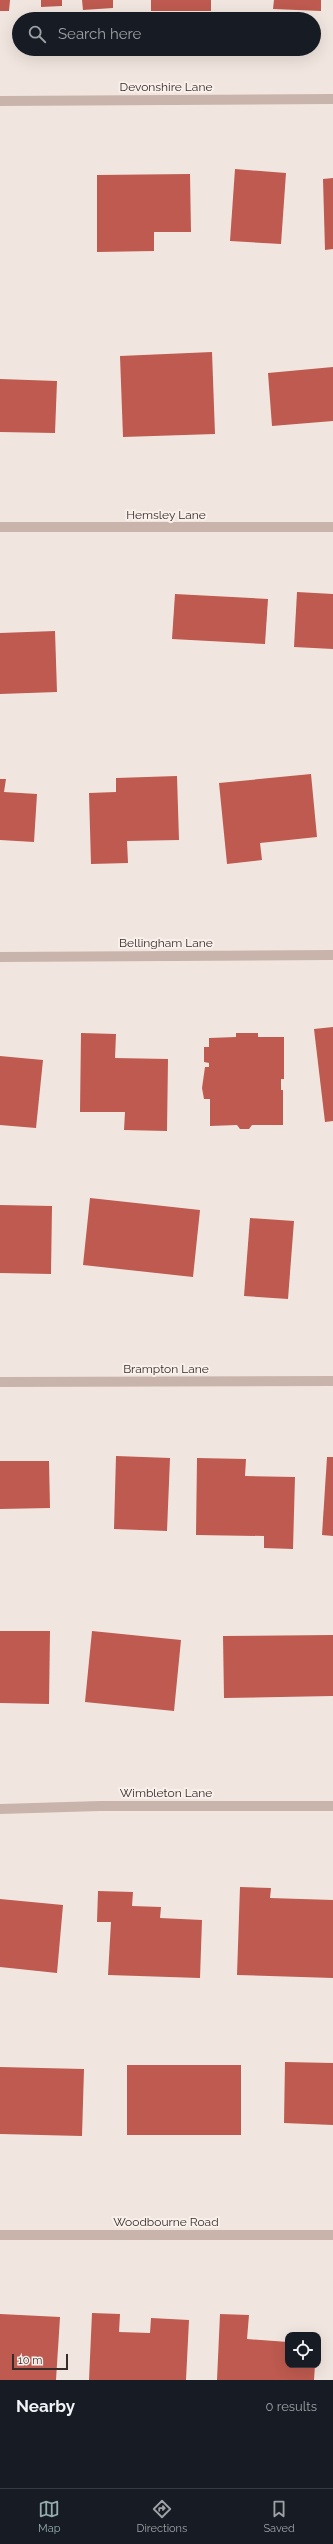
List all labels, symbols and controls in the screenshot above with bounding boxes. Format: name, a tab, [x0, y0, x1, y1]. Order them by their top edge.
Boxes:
search box	[12, 12, 321, 56]
icon: search	[26, 23, 48, 45]
text: Search here	[58, 25, 141, 43]
street label: Devonshire Lane	[120, 80, 212, 94]
street label: Hemsley Lane	[126, 508, 206, 522]
street label: Bellingham Lane	[119, 936, 213, 950]
street label: Brampton Lane	[123, 1362, 209, 1376]
street label: Wimbleton Lane	[120, 1786, 212, 1800]
street label: Woodbourne Road	[113, 2215, 219, 2229]
map controls	[285, 2332, 321, 2368]
button: locate	[285, 2332, 321, 2368]
scale bar	[12, 2352, 68, 2371]
text: 10 m	[18, 2354, 42, 2367]
text: Nearby	[16, 2396, 75, 2416]
text: 0 results	[266, 2399, 317, 2414]
tab: Map	[38, 2498, 60, 2535]
tab: Directions	[137, 2498, 187, 2535]
tab: Saved	[263, 2498, 295, 2535]

